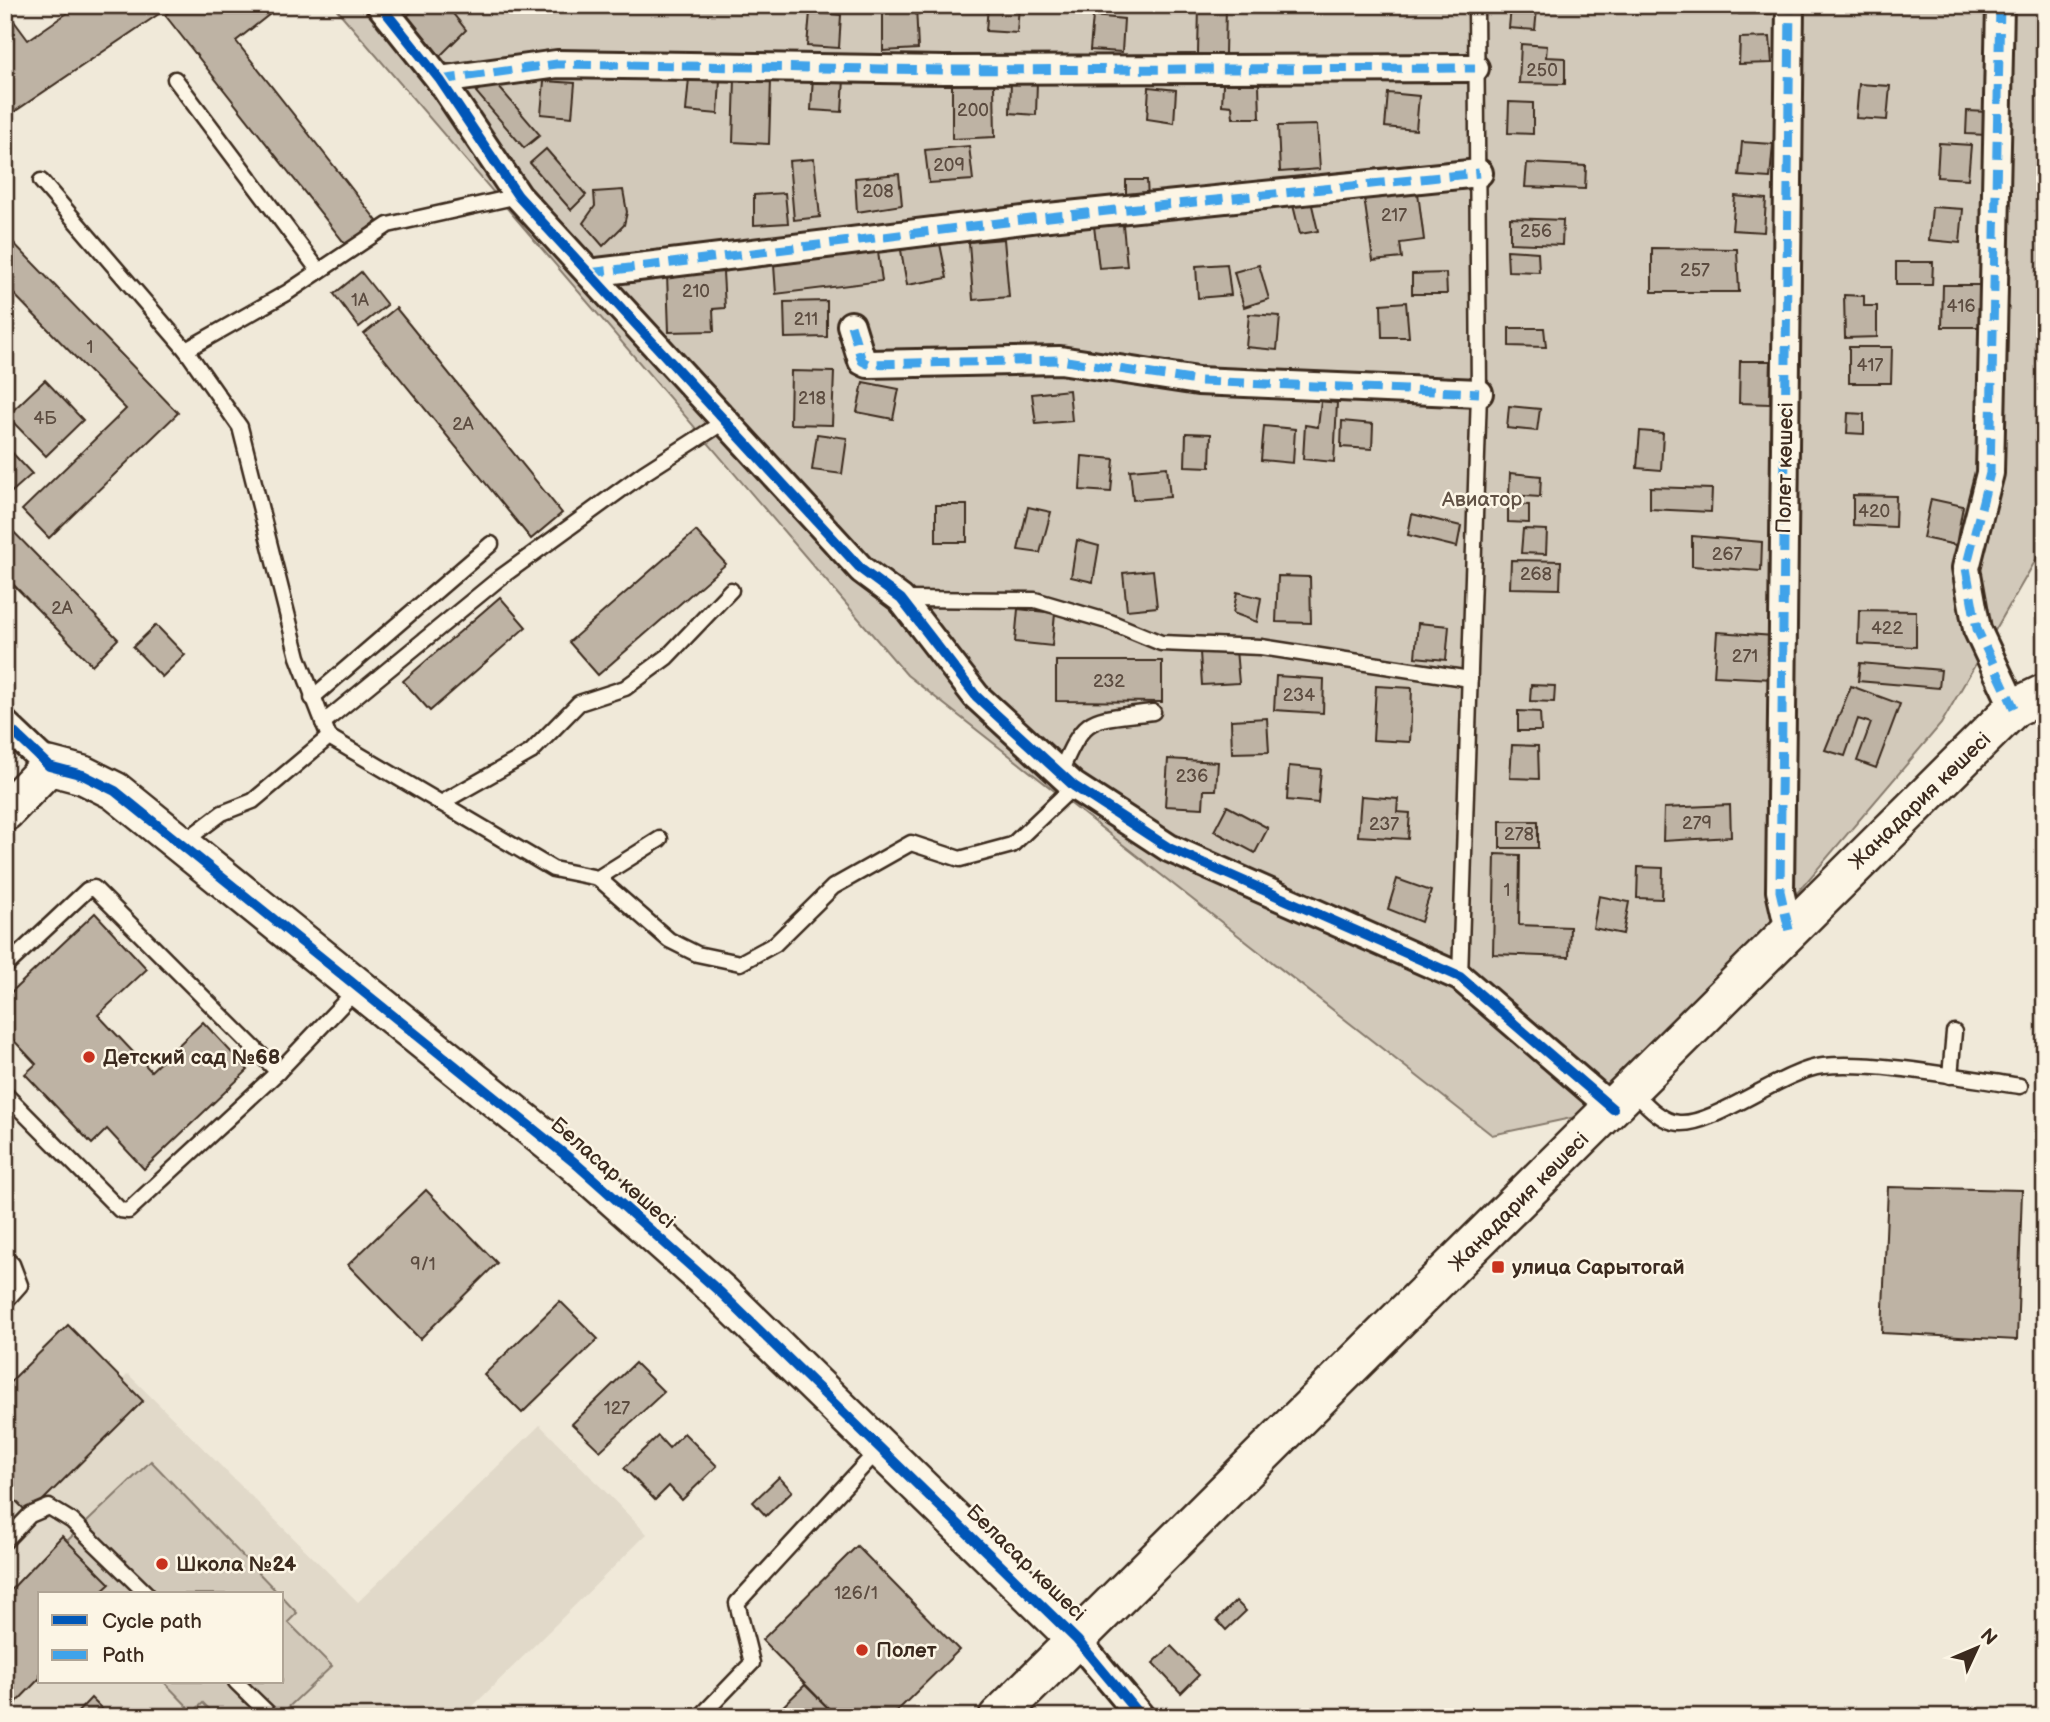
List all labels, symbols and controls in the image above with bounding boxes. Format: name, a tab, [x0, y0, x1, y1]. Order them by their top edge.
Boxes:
house number: 250	[1526, 60, 1558, 81]
house number: 200	[957, 100, 989, 121]
house number: 209	[933, 155, 965, 176]
house number: 208	[862, 181, 894, 202]
house number: 217	[1381, 205, 1407, 226]
house number: 256	[1520, 221, 1552, 242]
house number: 257	[1680, 260, 1710, 281]
house number: 210	[682, 281, 710, 302]
house number: 1А	[351, 290, 369, 311]
house number: 416	[1947, 296, 1975, 317]
house number: 211	[794, 309, 818, 330]
house number: 1	[87, 337, 93, 358]
house number: 417	[1857, 355, 1884, 376]
house number: 218	[798, 388, 826, 409]
street label: Полет көшесі	[1771, 402, 1799, 534]
house number: 4Б	[33, 408, 57, 429]
house number: 2А	[452, 414, 474, 435]
park label: Авиатор	[1441, 487, 1522, 512]
house number: 420	[1858, 501, 1890, 522]
house number: 267	[1712, 544, 1742, 565]
house number: 268	[1520, 564, 1552, 585]
house number: 2А	[51, 598, 73, 619]
house number: 422	[1871, 618, 1903, 639]
house number: 271	[1732, 646, 1758, 667]
house number: 232	[1093, 671, 1125, 692]
house number: 234	[1283, 685, 1315, 706]
street label: Жаңадария көшесі	[1844, 727, 1996, 875]
house number: 236	[1176, 766, 1208, 787]
house number: 279	[1682, 813, 1712, 834]
house number: 237	[1369, 814, 1399, 835]
house number: 278	[1504, 824, 1534, 845]
house number: 1	[1504, 880, 1510, 901]
place label: Детский сад №68	[103, 1045, 280, 1070]
marker: Детский сад №68	[81, 1049, 97, 1065]
street label: Беласар көшесі	[546, 1112, 680, 1234]
street label: Жаңадария көшесі	[1444, 1127, 1594, 1277]
house number: 9/1	[410, 1254, 436, 1275]
place label: улица Сарытогай	[1512, 1255, 1685, 1280]
marker: улица Сарытогай	[1490, 1259, 1506, 1275]
house number: 127	[604, 1398, 630, 1419]
street label: Беласар көшесі	[961, 1500, 1091, 1626]
place label: Школа №24	[176, 1552, 297, 1577]
marker: Школа №24	[154, 1556, 170, 1572]
house number: 126/1	[834, 1583, 878, 1604]
legend	[38, 1592, 284, 1684]
text: Cycle path	[102, 1609, 202, 1634]
north arrow	[1941, 1614, 2011, 1684]
text: N	[1975, 1624, 2001, 1650]
place label: Полет	[876, 1638, 937, 1663]
marker: Полет	[854, 1642, 870, 1658]
text: Path	[102, 1643, 144, 1668]

